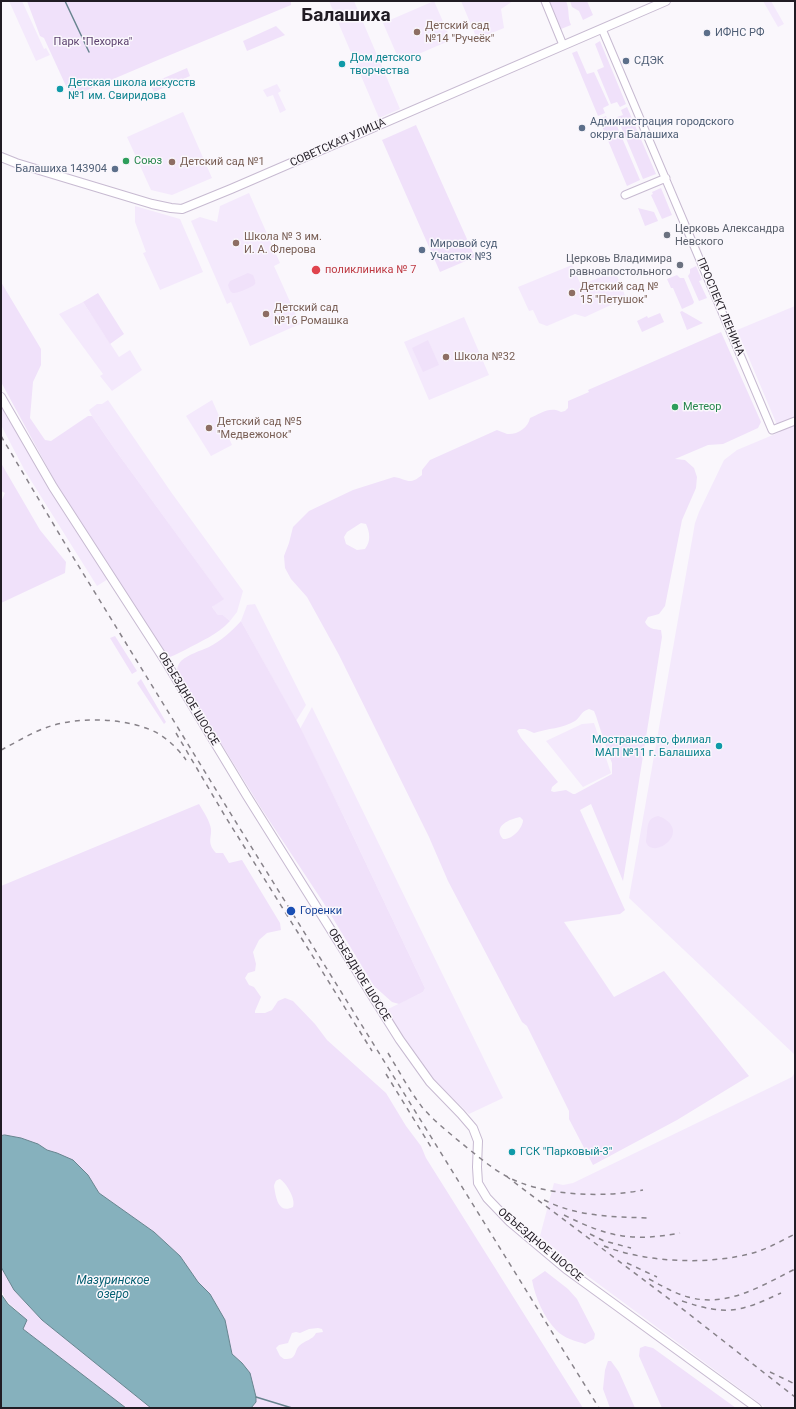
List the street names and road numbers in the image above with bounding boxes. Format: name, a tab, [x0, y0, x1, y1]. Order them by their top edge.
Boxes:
street label: СОВЕТСКАЯ УЛИЦА	[288, 116, 388, 170]
street label: ПРОСПЕКТ ЛЕНИНА	[693, 256, 747, 358]
street label: ОБЪЕЗДНОЕ ШОССЕ	[155, 650, 221, 748]
street label: ОБЪЕЗДНОЕ ШОССЕ	[325, 926, 393, 1024]
street label: ОБЪЕЗДНОЕ ШОССЕ	[495, 1206, 585, 1284]

